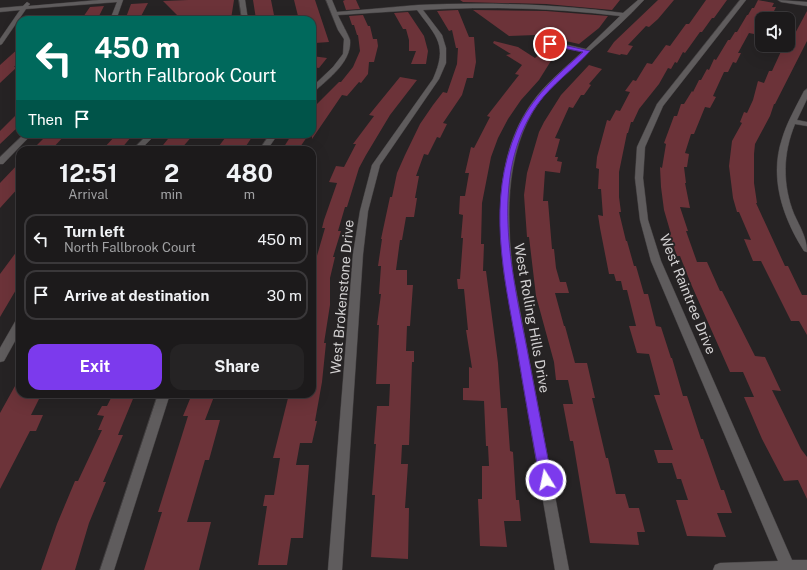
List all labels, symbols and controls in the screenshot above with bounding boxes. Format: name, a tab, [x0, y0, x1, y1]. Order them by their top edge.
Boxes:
map controls	[755, 12, 795, 52]
button: sound	[755, 12, 795, 52]
pin	[533, 27, 567, 61]
text: 450 m	[94, 31, 180, 64]
icon: left	[28, 32, 80, 84]
icon: arrive	[539, 33, 561, 55]
text: North Fallbrook Court	[94, 65, 277, 86]
icon: arrive	[71, 108, 93, 130]
text: Then	[28, 111, 63, 128]
text: 12:51	[59, 159, 118, 187]
text: 2	[164, 159, 179, 187]
text: 480	[226, 159, 273, 187]
text: Arrival	[68, 187, 108, 202]
text: min	[161, 187, 183, 202]
text: m	[244, 187, 255, 202]
street label: West Brokenstone Drive	[327, 219, 357, 375]
text: Turn left	[64, 223, 125, 240]
icon: left	[30, 228, 52, 250]
text: 450 m	[257, 231, 302, 248]
street label: West Raintree Drive	[657, 232, 719, 357]
text: North Fallbrook Court	[64, 240, 196, 255]
street label: West Rolling Hills Drive	[511, 242, 553, 394]
icon: arrive	[30, 284, 52, 306]
text: Arrive at destination	[64, 287, 209, 304]
text: 30 m	[267, 287, 302, 304]
button: Exit	[28, 344, 162, 390]
button: Share	[170, 344, 304, 390]
position arrow	[525, 459, 567, 501]

